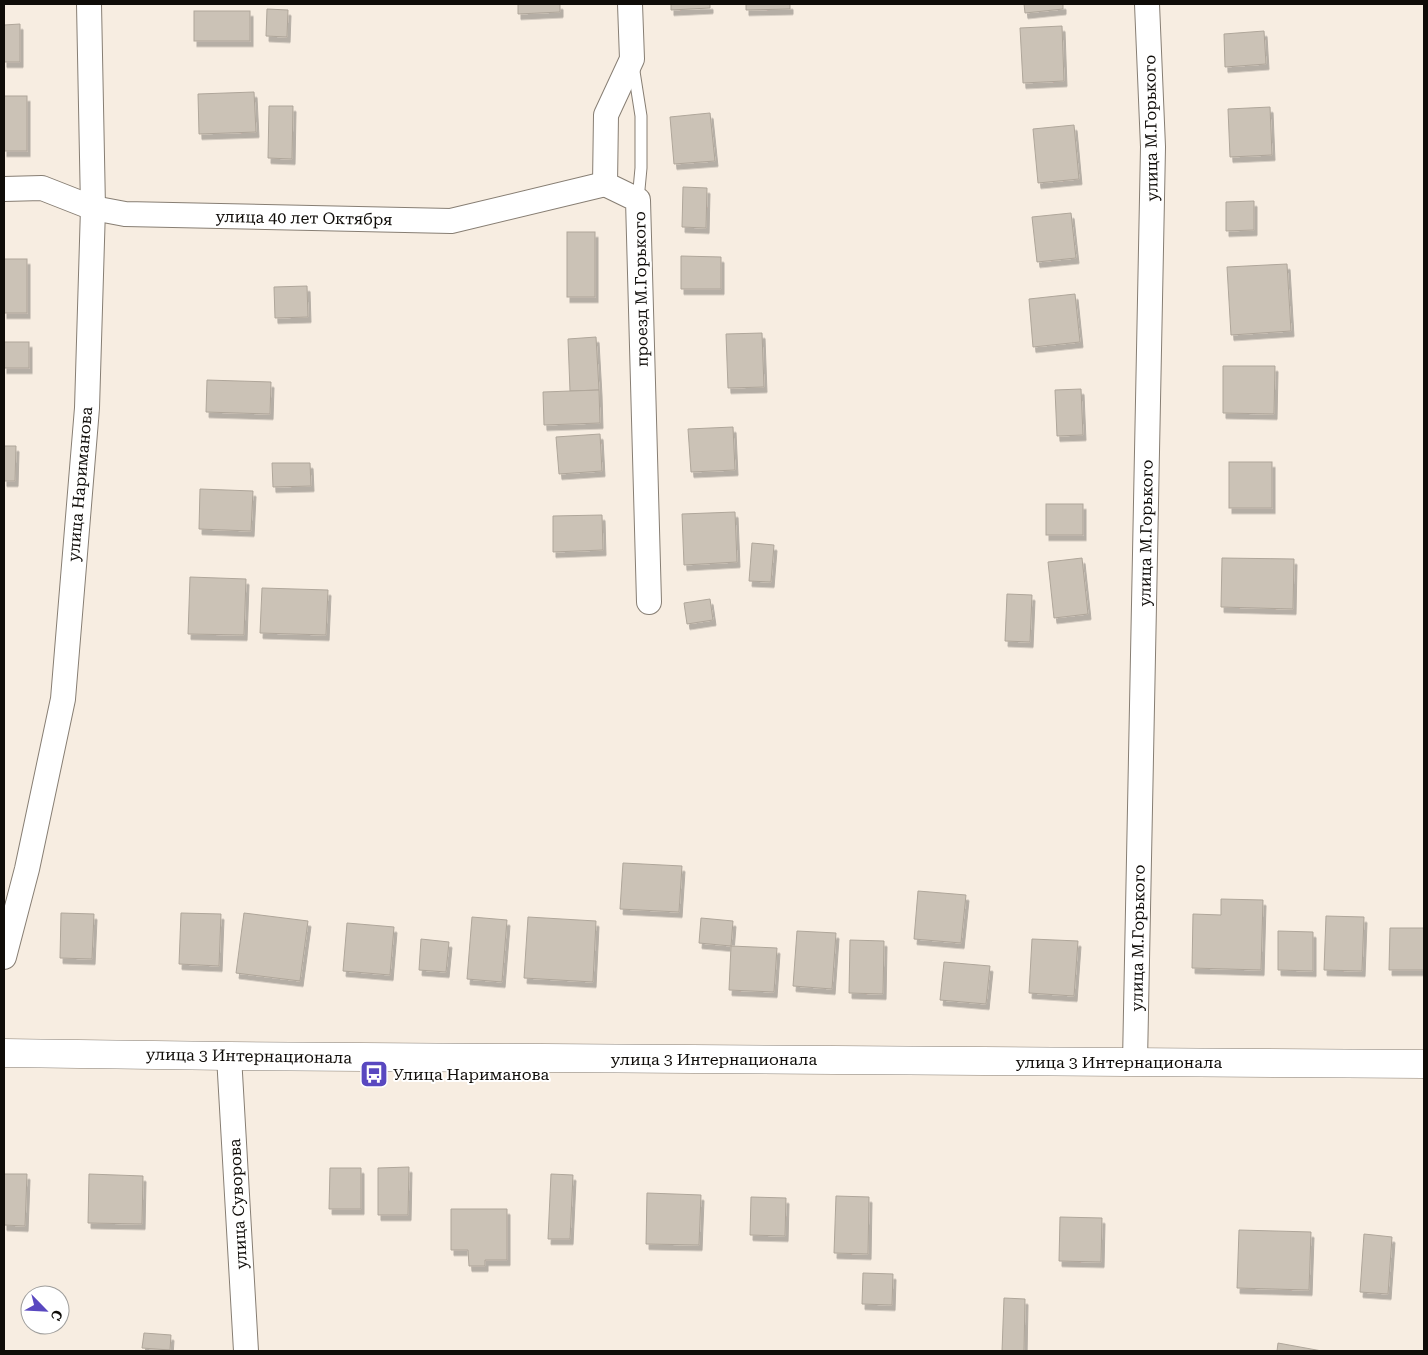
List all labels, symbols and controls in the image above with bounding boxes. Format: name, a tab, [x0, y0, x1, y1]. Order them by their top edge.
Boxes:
street label: улица М.Горького	[1140, 54, 1162, 201]
street label: улица 40 лет Октября	[215, 207, 393, 229]
street label: проезд М.Горького	[630, 211, 652, 367]
street label: улица Нариманова	[64, 405, 96, 562]
street label: улица М.Горького	[1135, 459, 1157, 606]
street label: улица М.Горького	[1127, 864, 1149, 1011]
street label: улица 3 Интернационала	[146, 1045, 353, 1067]
street label: улица 3 Интернационала	[611, 1050, 817, 1069]
street label: улица 3 Интернационала	[1016, 1053, 1222, 1072]
bus stop icon: Улица Нариманова	[359, 1059, 389, 1089]
place label: Улица Нариманова	[393, 1065, 550, 1084]
street label: улица Суворова	[225, 1138, 251, 1270]
north arrow	[20, 1285, 70, 1335]
text: С	[47, 1308, 66, 1323]

